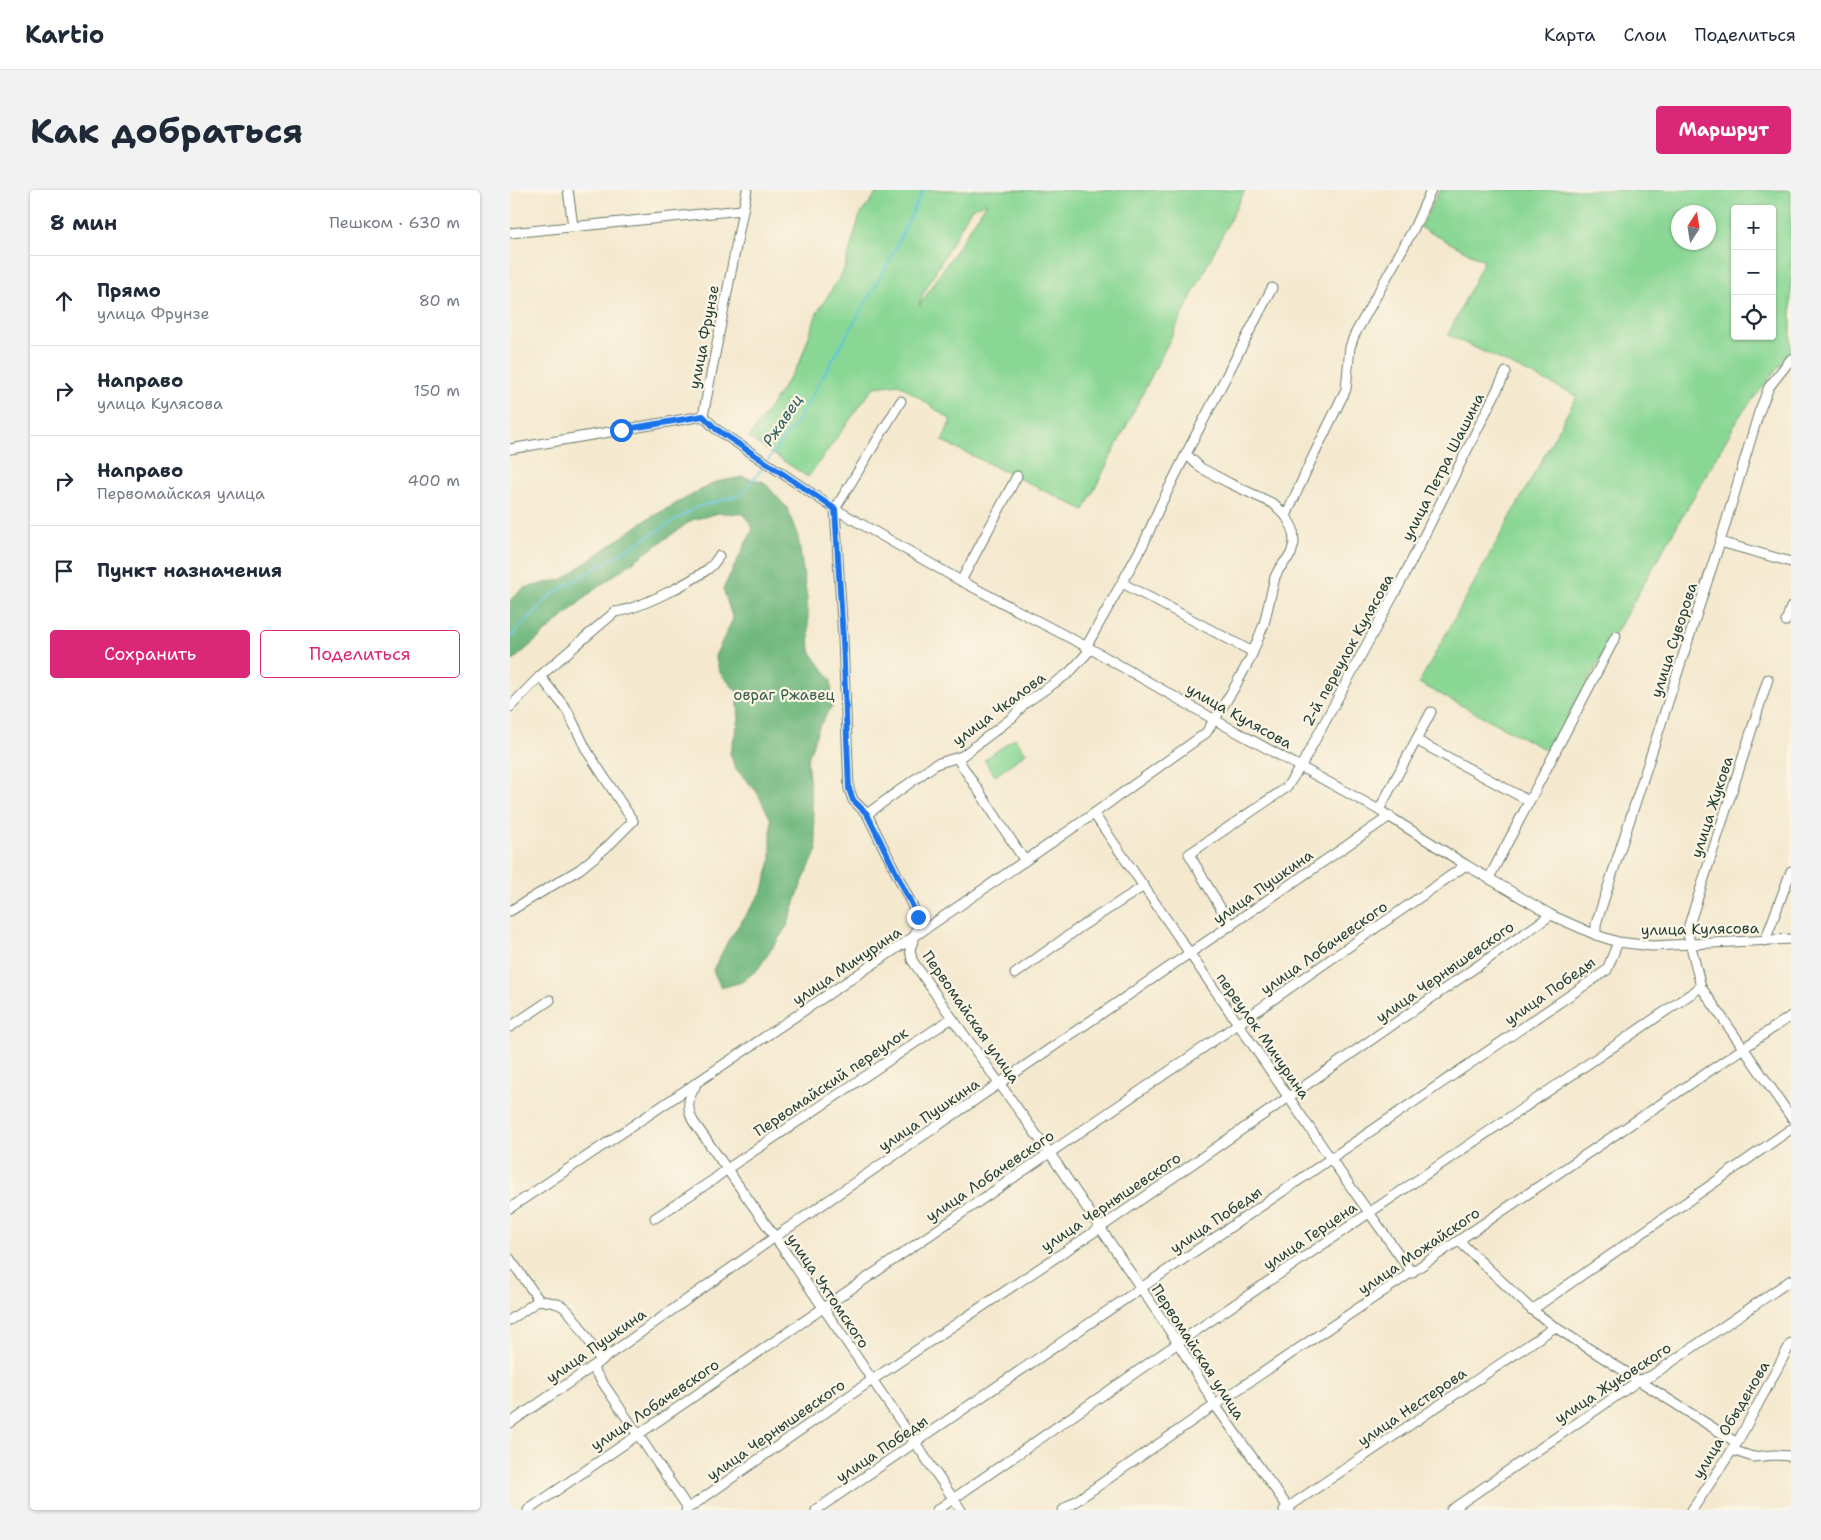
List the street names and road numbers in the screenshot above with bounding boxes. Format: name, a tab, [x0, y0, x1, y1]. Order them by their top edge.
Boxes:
street label: улица Фрунзе	[684, 283, 724, 391]
street label: улица Петра Шашина	[1397, 389, 1489, 544]
street label: 2-й переулок Кулясова	[1298, 570, 1399, 730]
street label: улица Суворова	[1646, 579, 1702, 700]
street label: улица Чкалова	[949, 667, 1050, 750]
street label: улица Кулясова	[1183, 679, 1296, 754]
street label: улица Жукова	[1686, 753, 1738, 860]
street label: улица Пушкина	[1209, 845, 1317, 929]
street label: улица Лобачевского	[1257, 897, 1391, 999]
street label: улица Чернышевского	[1372, 917, 1518, 1027]
street label: улица Кулясова	[1641, 918, 1760, 940]
street label: улица Мичурина	[789, 922, 906, 1010]
street label: Первомайская улица	[918, 947, 1025, 1088]
street label: улица Победы	[1501, 952, 1599, 1030]
street label: переулок Мичурина	[1212, 969, 1315, 1104]
street label: Первомайский переулок	[750, 1023, 912, 1141]
street label: улица Пушкина	[875, 1073, 984, 1156]
street label: улица Лобачевского	[922, 1126, 1058, 1226]
street label: улица Чернышевского	[1037, 1148, 1185, 1256]
street label: улица Победы	[1166, 1182, 1266, 1258]
street label: улица Герцена	[1259, 1197, 1361, 1275]
street label: улица Можайского	[1354, 1203, 1484, 1299]
street label: улица Ухтомского	[782, 1230, 874, 1352]
street label: Первомайская улица	[1147, 1281, 1250, 1424]
street label: улица Пушкина	[542, 1304, 650, 1388]
street label: улица Жуковского	[1551, 1338, 1675, 1428]
street label: улица Лобачевского	[587, 1355, 723, 1455]
street label: улица Обыденова	[1688, 1357, 1774, 1483]
street label: улица Нестерова	[1354, 1363, 1471, 1451]
street label: улица Чернышевского	[703, 1375, 849, 1485]
street label: улица Победы	[832, 1411, 932, 1487]

